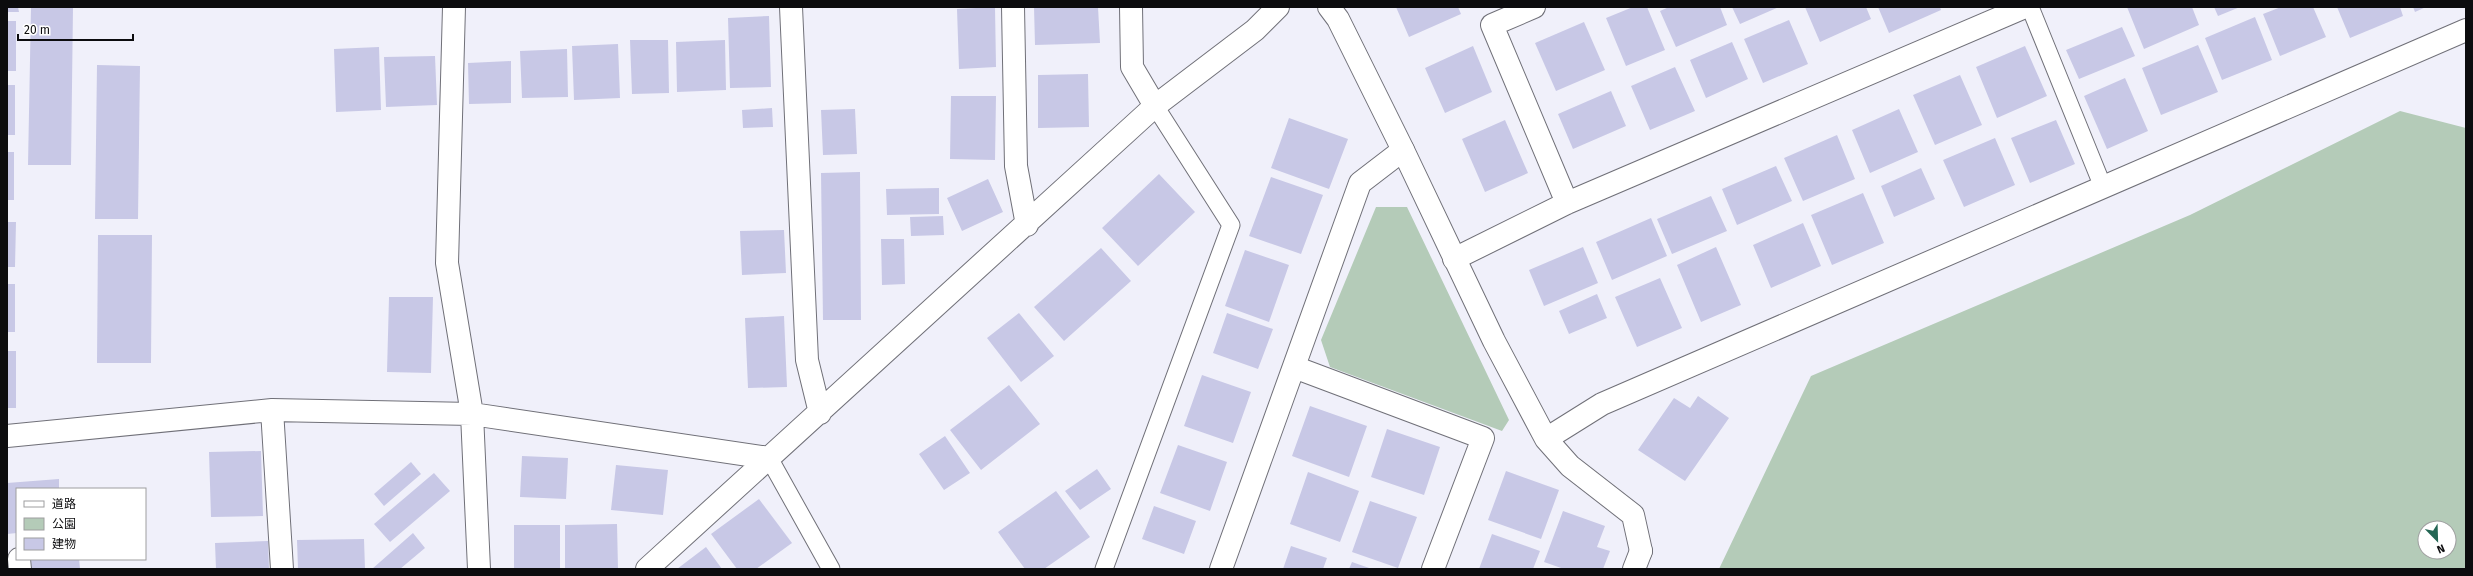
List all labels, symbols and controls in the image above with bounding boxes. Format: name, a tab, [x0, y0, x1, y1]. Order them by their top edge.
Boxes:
scale bar	[18, 16, 133, 42]
text: 20 m	[24, 23, 50, 37]
legend	[16, 488, 146, 560]
text: 道路	[52, 497, 76, 511]
text: 公園	[52, 517, 76, 531]
north arrow	[2417, 520, 2457, 560]
text: 建物	[52, 537, 76, 551]
text: N	[2435, 541, 2447, 556]

